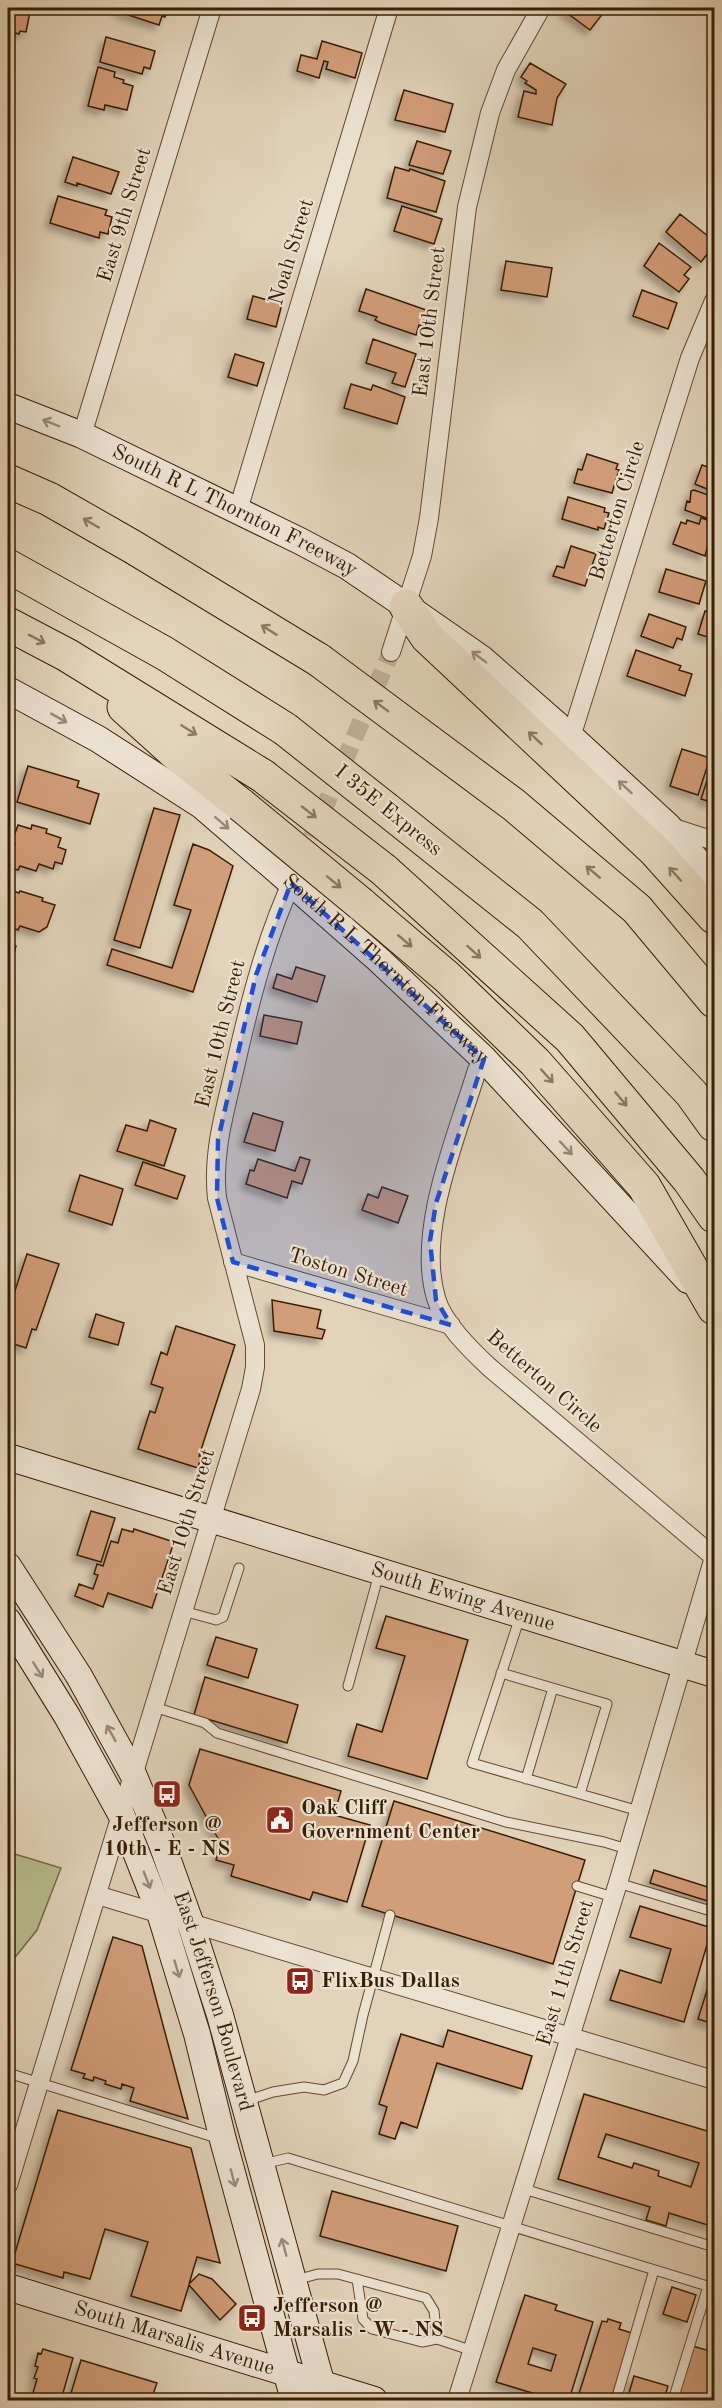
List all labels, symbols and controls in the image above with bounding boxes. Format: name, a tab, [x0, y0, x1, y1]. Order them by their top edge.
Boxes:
street label: East 9th Street	[95, 145, 155, 285]
street label: Noah Street	[266, 196, 318, 308]
street label: East 10th Street	[410, 245, 450, 399]
one-way arrow	[43, 417, 61, 428]
street label: Betterton Circle	[587, 439, 649, 583]
street label: South R L Thornton Freeway	[109, 441, 362, 581]
one-way arrow	[83, 517, 100, 529]
one-way arrow	[261, 623, 278, 635]
one-way arrow	[28, 634, 46, 646]
one-way arrow	[471, 651, 487, 664]
one-way arrow	[374, 700, 390, 712]
one-way arrow	[50, 712, 67, 724]
one-way arrow	[180, 724, 197, 736]
one-way arrow	[528, 731, 543, 746]
street label: I 35E Express	[330, 761, 446, 861]
one-way arrow	[618, 780, 633, 794]
one-way arrow	[301, 805, 317, 818]
one-way arrow	[215, 816, 230, 830]
one-way arrow	[585, 865, 601, 878]
one-way arrow	[668, 867, 682, 882]
street label: South R L Thornton Freeway	[279, 870, 493, 1068]
one-way arrow	[326, 875, 342, 888]
one-way arrow	[397, 935, 413, 948]
one-way arrow	[466, 945, 481, 959]
street label: East 10th Street	[192, 958, 250, 1110]
one-way arrow	[540, 1068, 554, 1083]
one-way arrow	[615, 1091, 628, 1107]
one-way arrow	[559, 1140, 573, 1155]
street label: Toston Street	[286, 1245, 410, 1301]
street label: Betterton Circle	[482, 1327, 606, 1437]
street label: East 10th Street	[155, 1446, 219, 1598]
street label: South Ewing Avenue	[369, 1559, 557, 1635]
one-way arrow	[33, 1661, 45, 1678]
one-way arrow	[105, 1725, 117, 1742]
bus stop icon: Jefferson @ 10th - E - NS	[151, 1778, 183, 1810]
place label: Oak Cliff Government Center	[301, 1798, 480, 1843]
public building icon: Oak Cliff Government Center	[264, 1804, 296, 1836]
place label: Jefferson @ 10th - E - NS	[104, 1815, 230, 1860]
one-way arrow	[142, 1871, 153, 1889]
street label: East Jefferson Boulevard	[169, 1888, 257, 2114]
street label: East 11th Street	[534, 1897, 598, 2049]
one-way arrow	[172, 1959, 183, 1978]
bus stop icon: FlixBus Dallas	[284, 1965, 316, 1997]
place label: FlixBus Dallas	[321, 1971, 460, 1992]
one-way arrow	[228, 2168, 240, 2187]
one-way arrow	[278, 2238, 289, 2257]
place label: Jefferson @ Marsalis - W - NS	[273, 2296, 444, 2341]
street label: South Marsalis Avenue	[72, 2298, 277, 2379]
bus stop icon: Jefferson @ Marsalis - W - NS	[236, 2302, 268, 2334]

